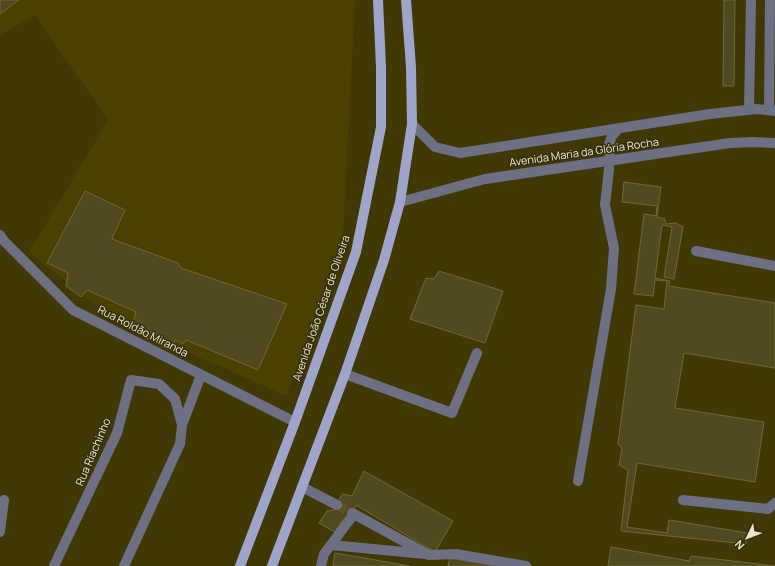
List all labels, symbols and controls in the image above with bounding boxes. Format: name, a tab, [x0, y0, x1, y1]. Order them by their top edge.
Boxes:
street label: Avenida Maria da Glória Rocha	[508, 134, 660, 169]
street label: Avenida João César de Oliveira	[288, 233, 353, 383]
street label: Rua Roldão Miranda	[95, 301, 191, 360]
street label: Rua Riachinho	[72, 415, 114, 488]
north arrow	[727, 518, 767, 558]
text: N	[731, 537, 748, 553]

